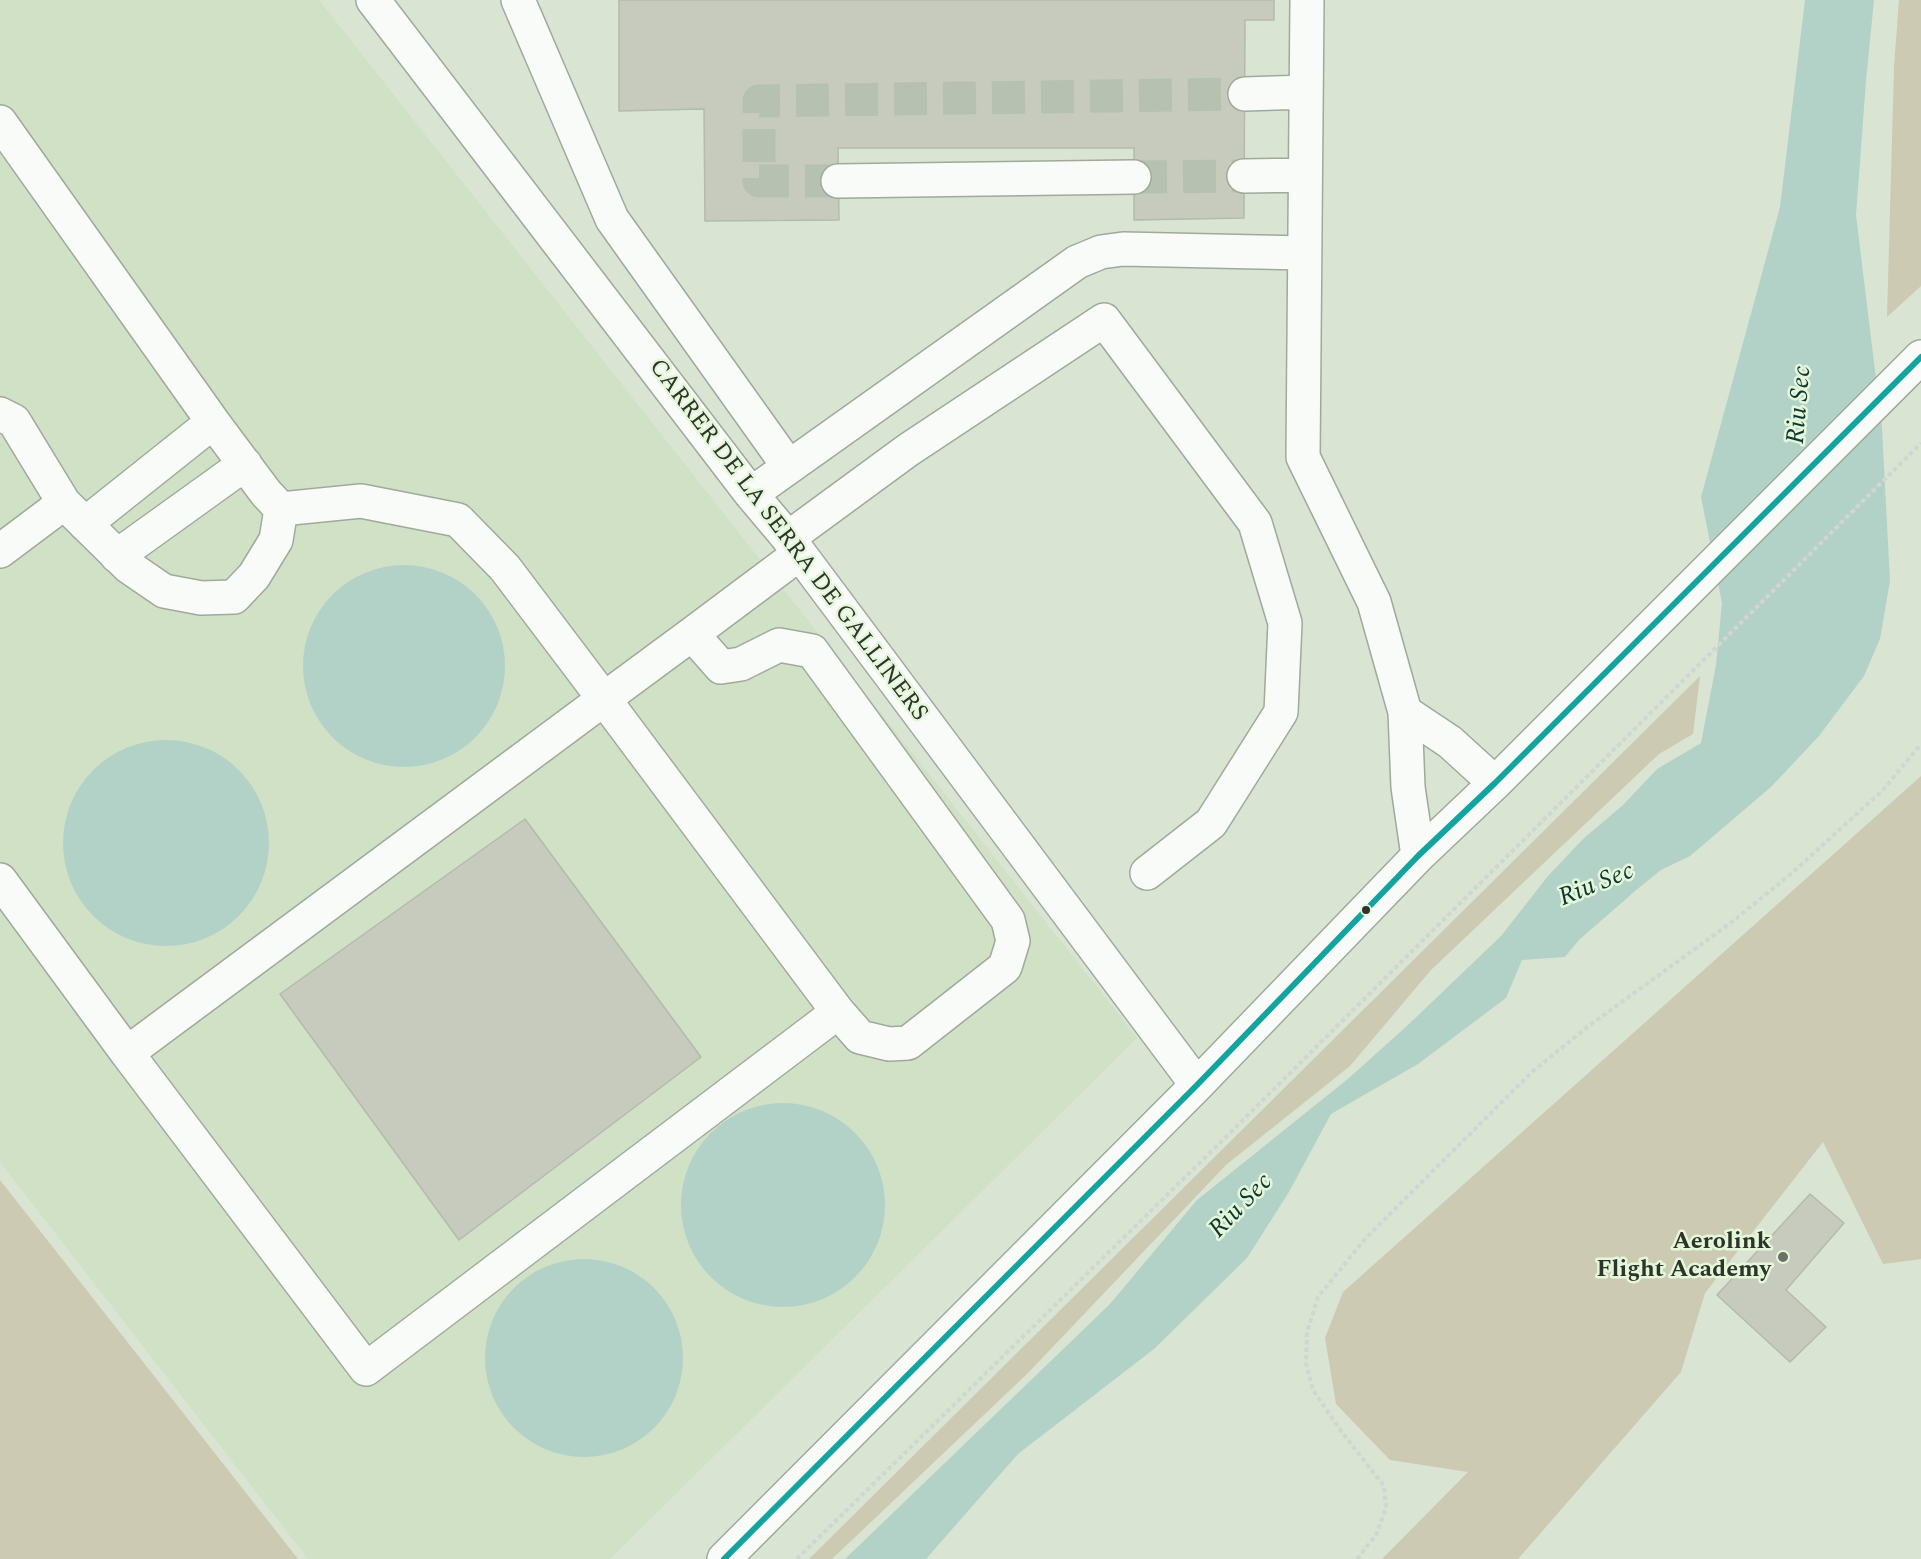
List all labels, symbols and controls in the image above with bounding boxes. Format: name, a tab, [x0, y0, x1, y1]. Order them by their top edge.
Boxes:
street label: CARRER DE LA SERRA DE GALLINERS	[641, 354, 933, 728]
water label: Riu Sec	[1782, 365, 1820, 445]
water label: Riu Sec	[1555, 857, 1639, 915]
unlabelled marker	[1360, 904, 1372, 916]
water label: Riu Sec	[1204, 1168, 1280, 1246]
place label: Aerolink Flight Academy	[1596, 1229, 1771, 1285]
marker: Aerolink Flight Academy	[1776, 1250, 1790, 1264]

